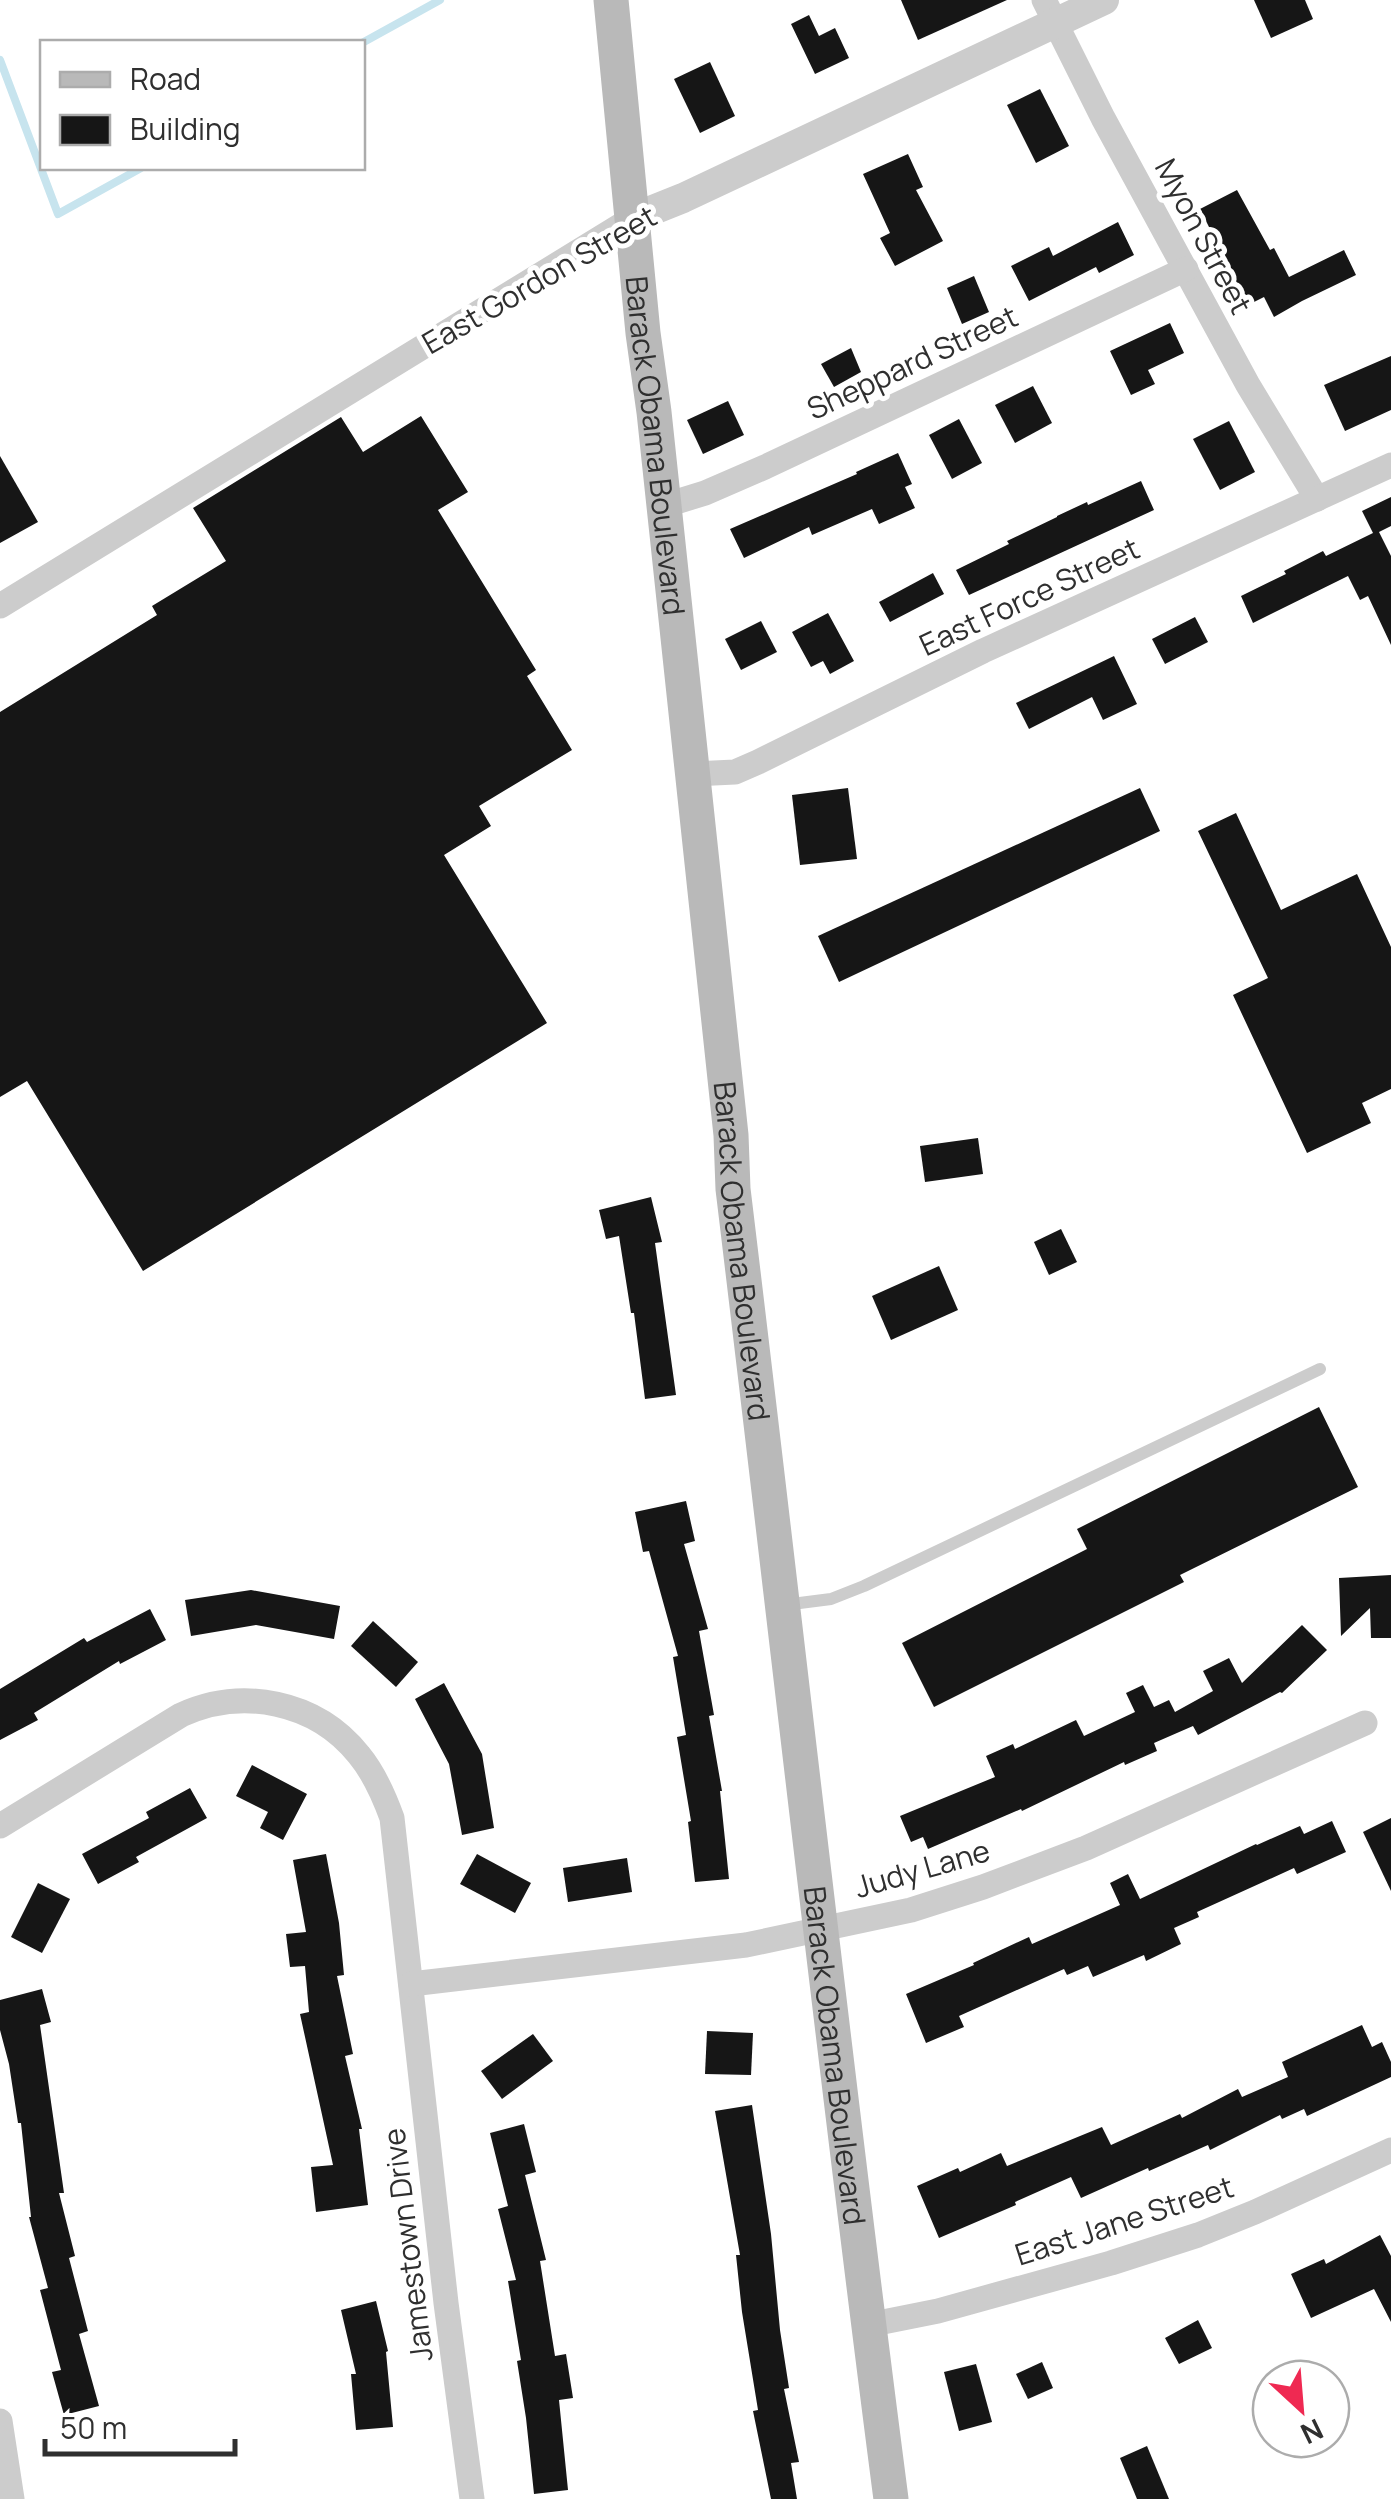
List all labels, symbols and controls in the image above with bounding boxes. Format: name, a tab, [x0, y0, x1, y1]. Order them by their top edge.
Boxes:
legend	[40, 40, 365, 170]
text: Road	[130, 58, 201, 99]
text: Building	[130, 108, 241, 149]
street label: Myon Street	[1146, 151, 1262, 321]
street label: East Gordon Street	[414, 195, 664, 363]
street label: Barack Obama Boulevard	[617, 274, 696, 617]
street label: Sheppard Street	[800, 295, 1024, 429]
street label: East Force Street	[912, 527, 1146, 665]
street label: Barack Obama Boulevard	[705, 1079, 781, 1423]
street label: Judy Lane	[850, 1829, 994, 1907]
street label: Barack Obama Boulevard	[795, 1884, 877, 2227]
street label: Jamestown Drive	[372, 2126, 442, 2364]
street label: East Jane Street	[1009, 2165, 1239, 2275]
north arrow	[1251, 2359, 1351, 2459]
scale bar	[45, 2394, 235, 2456]
text: 50 m	[60, 2407, 127, 2448]
text: N	[1295, 2411, 1330, 2454]

